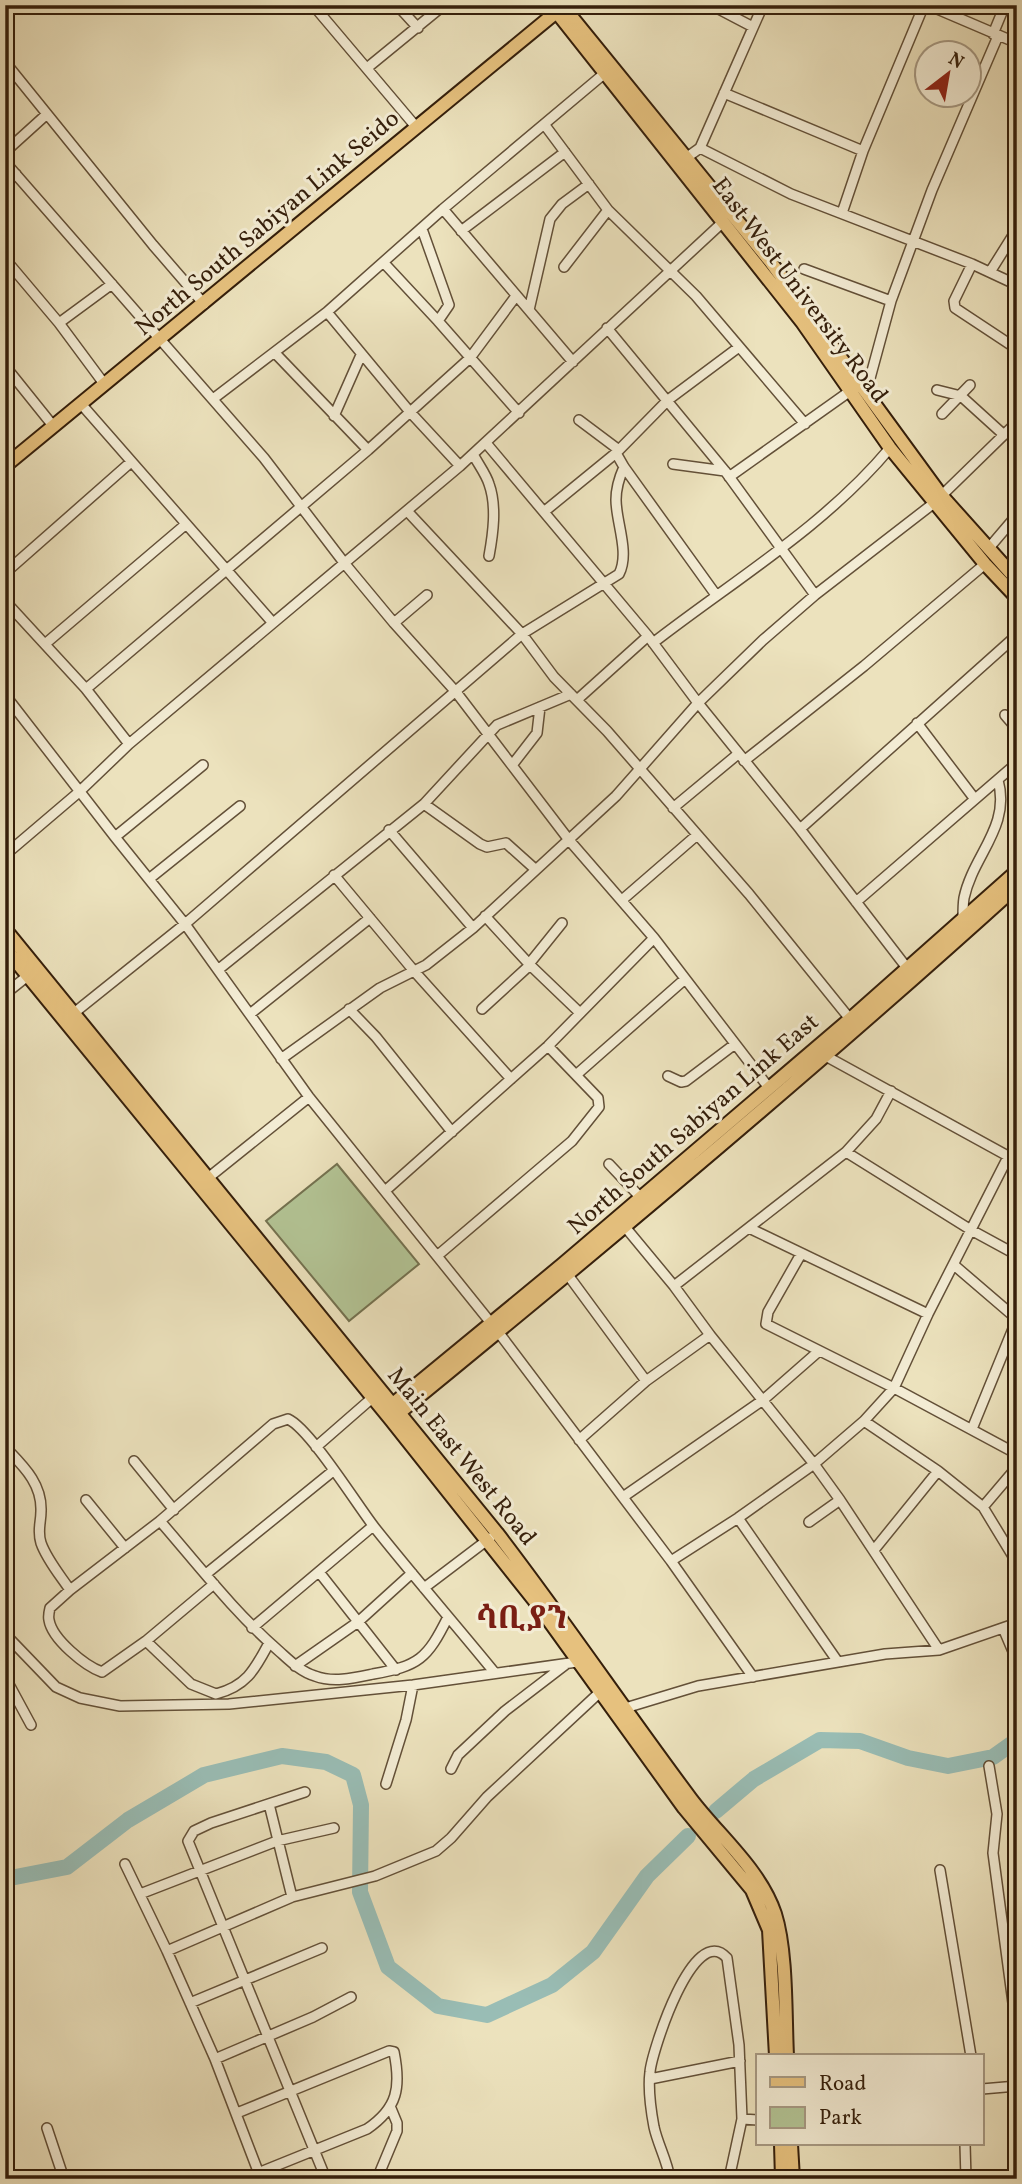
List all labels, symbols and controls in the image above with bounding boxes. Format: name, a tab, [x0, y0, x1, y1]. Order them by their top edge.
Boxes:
north arrow	[914, 38, 984, 108]
text: N	[943, 46, 969, 76]
street label: North South Sabiyan Link Seido	[128, 103, 408, 345]
street label: East West University Road	[703, 171, 895, 411]
street label: North South Sabiyan Link East	[561, 1006, 827, 1244]
street label: Main East West Road	[378, 1360, 544, 1554]
district label: ሳቢያን	[476, 1598, 568, 1642]
legend	[756, 2054, 984, 2146]
text: Road	[819, 2070, 866, 2099]
text: Park	[819, 2104, 862, 2133]

